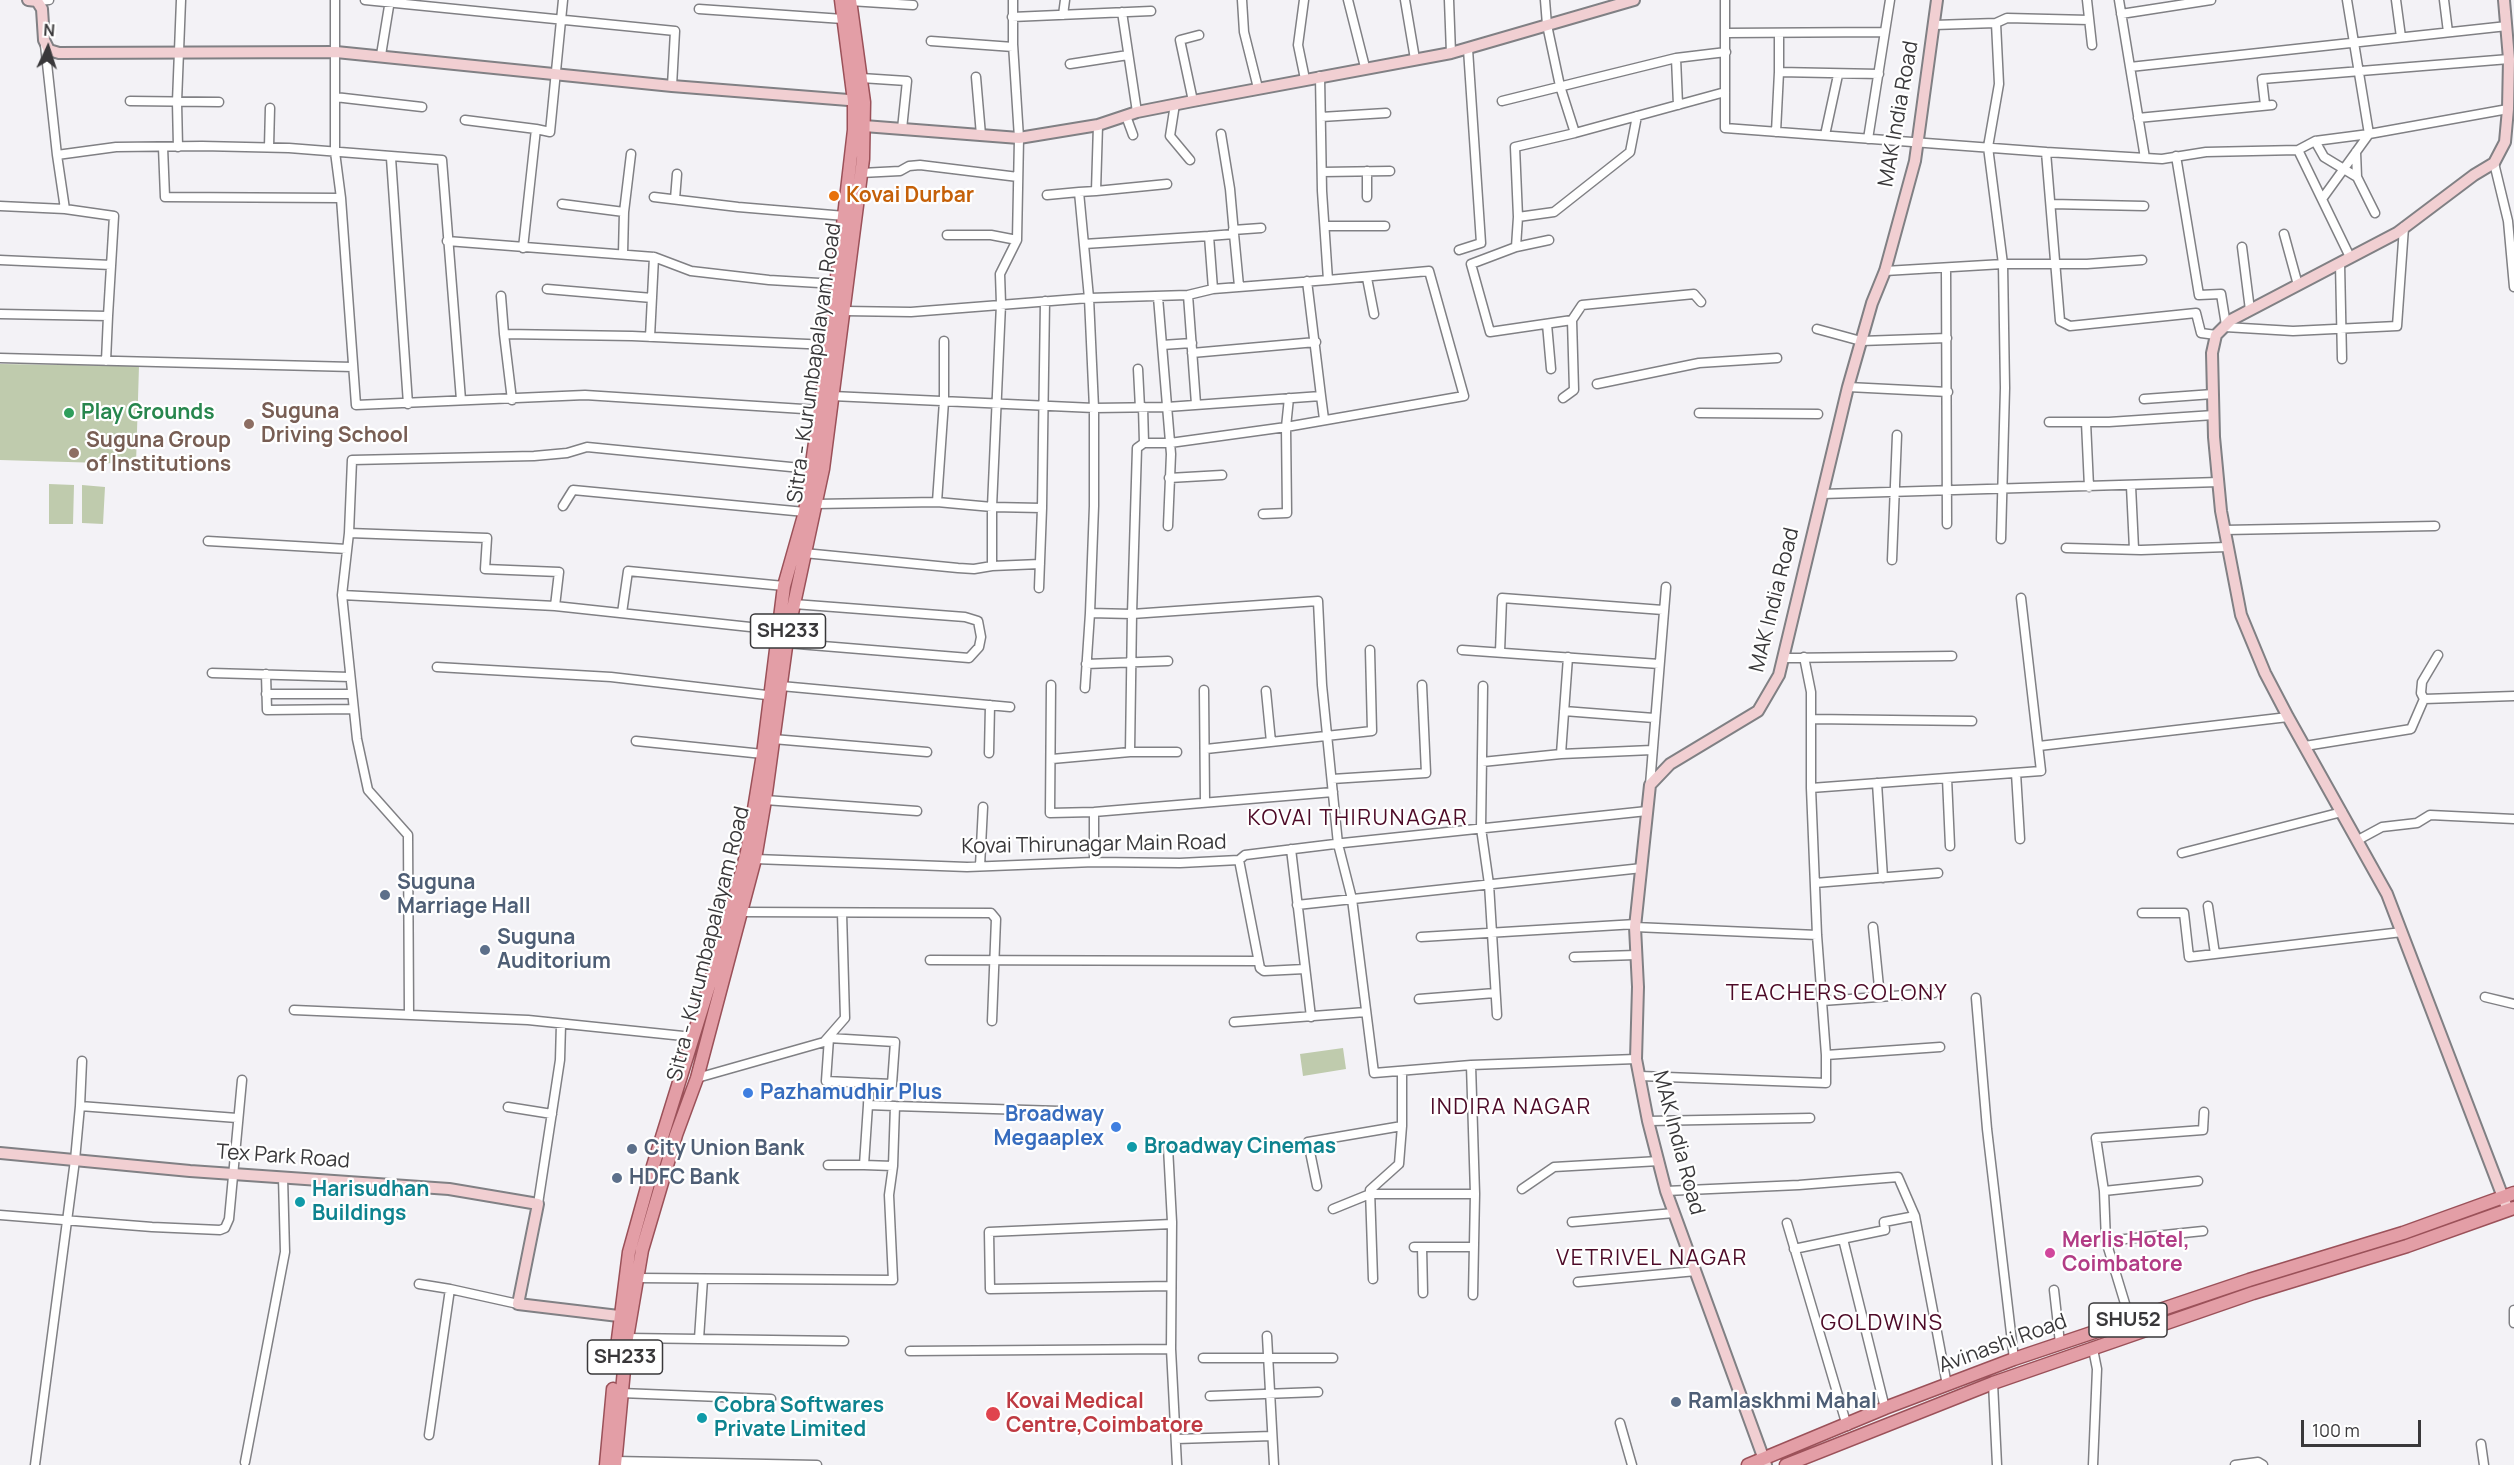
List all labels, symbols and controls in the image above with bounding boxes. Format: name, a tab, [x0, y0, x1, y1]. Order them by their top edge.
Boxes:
north arrow	[18, 18, 78, 78]
text: N	[43, 19, 56, 41]
street label: MAK India Road	[1874, 39, 1924, 189]
place label: Kovai Durbar	[846, 183, 974, 209]
marker: Kovai Durbar	[827, 189, 841, 203]
street label: Sitra - Kurumbapalayam Road	[783, 221, 847, 505]
place label: Suguna Driving School	[261, 399, 409, 449]
place label: Play Grounds	[81, 400, 215, 426]
marker: Play Grounds	[62, 406, 76, 420]
marker: Suguna Driving School	[242, 417, 256, 431]
place label: Suguna Group of Institutions	[86, 428, 231, 478]
marker: Suguna Group of Institutions	[67, 446, 81, 460]
street label: MAK India Road	[1745, 525, 1805, 675]
road number: SH233	[750, 614, 826, 648]
street label: Sitra - Kurumbapalayam Road	[663, 804, 755, 1084]
district label: KOVAI THIRUNAGAR	[1248, 806, 1468, 832]
street label: Kovai Thirunagar Main Road	[961, 830, 1227, 860]
place label: Suguna Marriage Hall	[397, 870, 531, 920]
marker: Suguna Marriage Hall	[378, 888, 392, 902]
place label: Suguna Auditorium	[497, 925, 611, 975]
marker: Suguna Auditorium	[478, 943, 492, 957]
district label: TEACHERS COLONY	[1726, 981, 1948, 1007]
street label: MAK India Road	[1647, 1068, 1709, 1218]
place label: Pazhamudhir Plus	[760, 1080, 942, 1106]
marker: Pazhamudhir Plus	[741, 1086, 755, 1100]
district label: INDIRA NAGAR	[1430, 1095, 1592, 1121]
place label: Broadway Megaaplex	[994, 1102, 1104, 1152]
marker: Broadway Megaaplex	[1109, 1120, 1123, 1134]
place label: Broadway Cinemas	[1144, 1134, 1336, 1160]
place label: City Union Bank	[644, 1136, 804, 1162]
street label: Tex Park Road	[215, 1140, 351, 1174]
marker: Broadway Cinemas	[1125, 1140, 1139, 1154]
marker: City Union Bank	[625, 1142, 639, 1156]
place label: HDFC Bank	[629, 1165, 739, 1191]
marker: HDFC Bank	[610, 1171, 624, 1185]
place label: Harisudhan Buildings	[312, 1177, 429, 1227]
marker: Harisudhan Buildings	[293, 1195, 307, 1209]
place label: Merlis Hotel, Coimbatore	[2062, 1228, 2190, 1278]
district label: VETRIVEL NAGAR	[1556, 1246, 1748, 1272]
marker: Merlis Hotel, Coimbatore	[2043, 1246, 2057, 1260]
road number: SHU52	[2089, 1303, 2167, 1337]
street label: Avinashi Road	[1935, 1309, 2071, 1379]
district label: GOLDWINS	[1820, 1311, 1944, 1337]
road number: SH233	[588, 1340, 662, 1374]
place label: Kovai Medical Centre,Coimbatore	[1006, 1389, 1203, 1439]
place label: Ramlaskhmi Mahal	[1688, 1389, 1877, 1415]
place label: Cobra Softwares Private Limited	[714, 1393, 884, 1443]
marker: Ramlaskhmi Mahal	[1669, 1395, 1683, 1409]
marker: Kovai Medical Centre,Coimbatore	[984, 1405, 1002, 1423]
scale bar	[2304, 1408, 2424, 1446]
marker: Cobra Softwares Private Limited	[695, 1411, 709, 1425]
text: 100 m	[2312, 1418, 2360, 1442]

